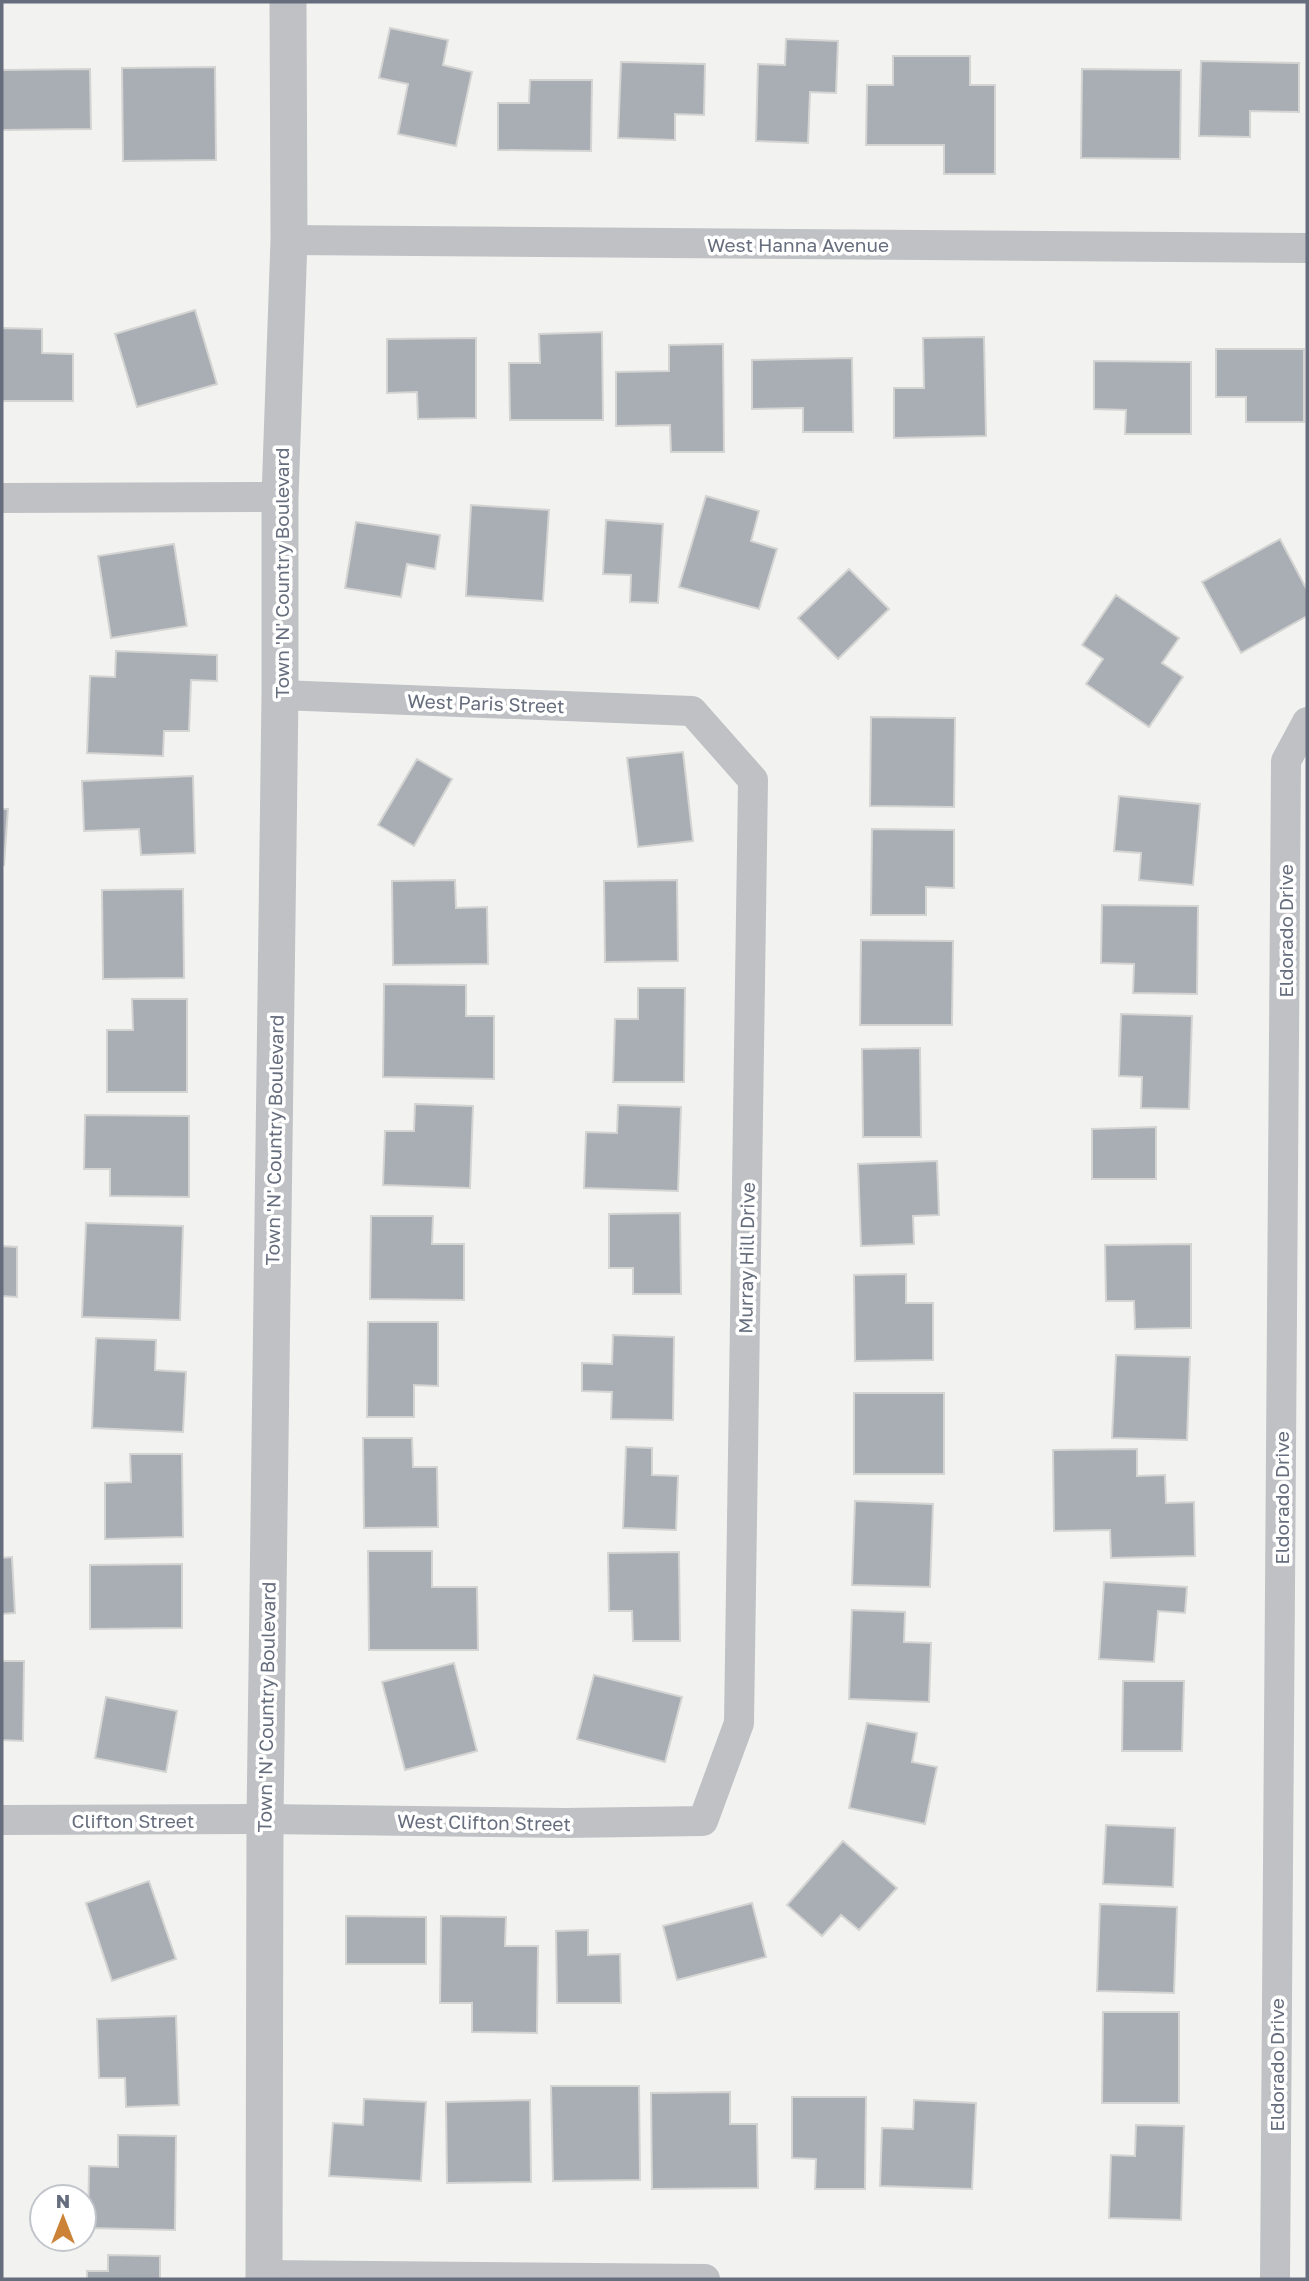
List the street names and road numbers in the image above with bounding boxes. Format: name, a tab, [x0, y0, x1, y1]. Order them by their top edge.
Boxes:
street label: West Hanna Avenue	[707, 233, 889, 256]
street label: Town 'N' Country Boulevard	[270, 448, 293, 698]
street label: West Paris Street	[407, 689, 565, 717]
street label: Eldorado Drive	[1274, 864, 1297, 998]
street label: Town 'N' Country Boulevard	[260, 1014, 288, 1266]
street label: Murray Hill Drive	[733, 1182, 759, 1334]
street label: Eldorado Drive	[1270, 1431, 1293, 1565]
street label: Town 'N' Country Boulevard	[252, 1581, 280, 1833]
street label: Clifton Street	[72, 1809, 194, 1832]
street label: West Clifton Street	[397, 1809, 571, 1835]
street label: Eldorado Drive	[1265, 1998, 1288, 2132]

